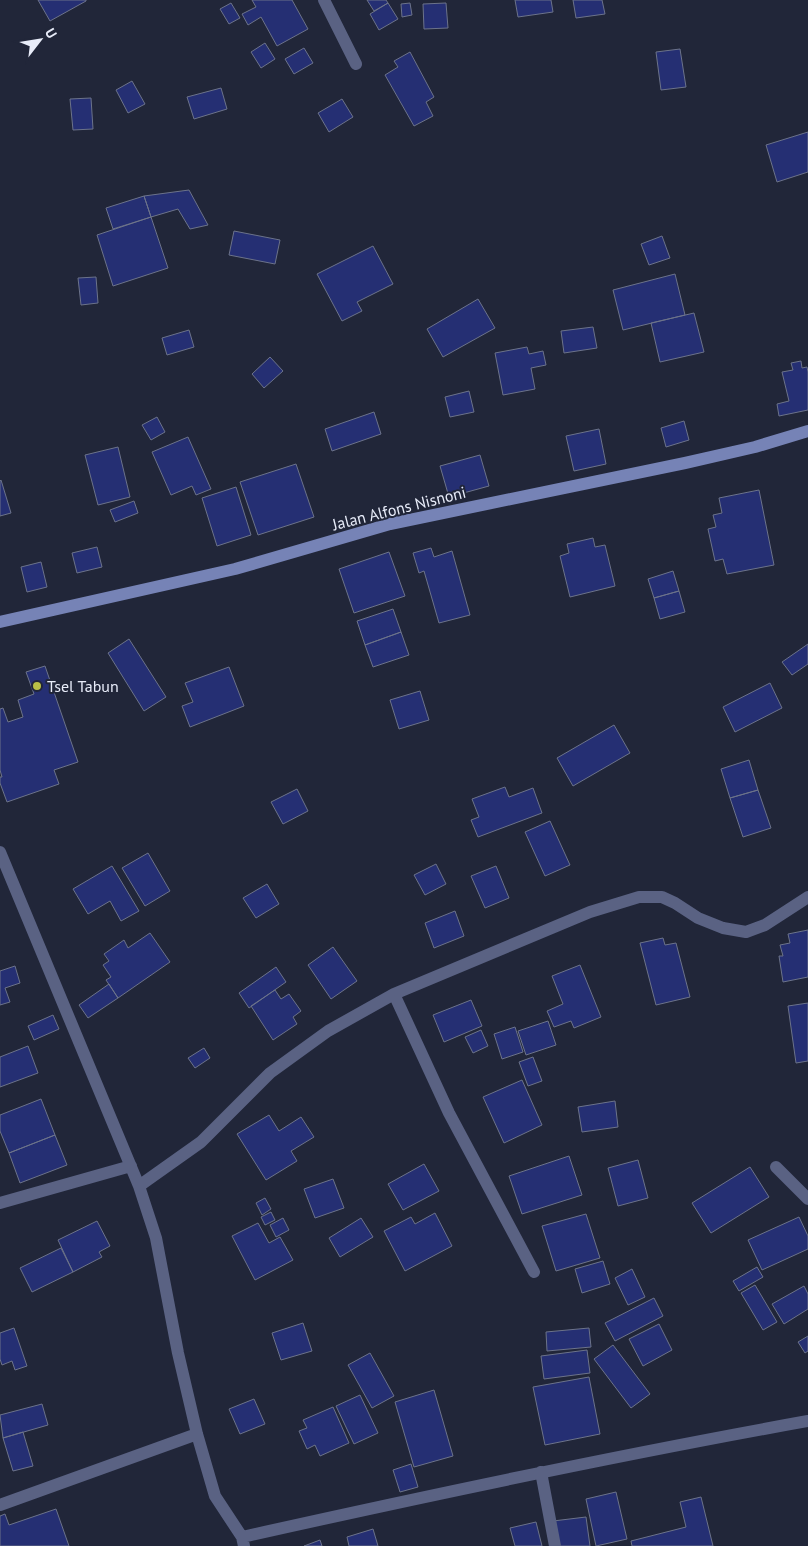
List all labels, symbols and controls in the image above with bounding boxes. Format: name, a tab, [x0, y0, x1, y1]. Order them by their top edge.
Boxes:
north arrow	[15, 15, 65, 65]
text: U	[41, 25, 61, 42]
street label: Jalan Alfons Nisnoni	[329, 482, 468, 535]
place label: Tsel Tabun	[47, 676, 119, 696]
marker: Tsel Tabun	[31, 680, 43, 692]

